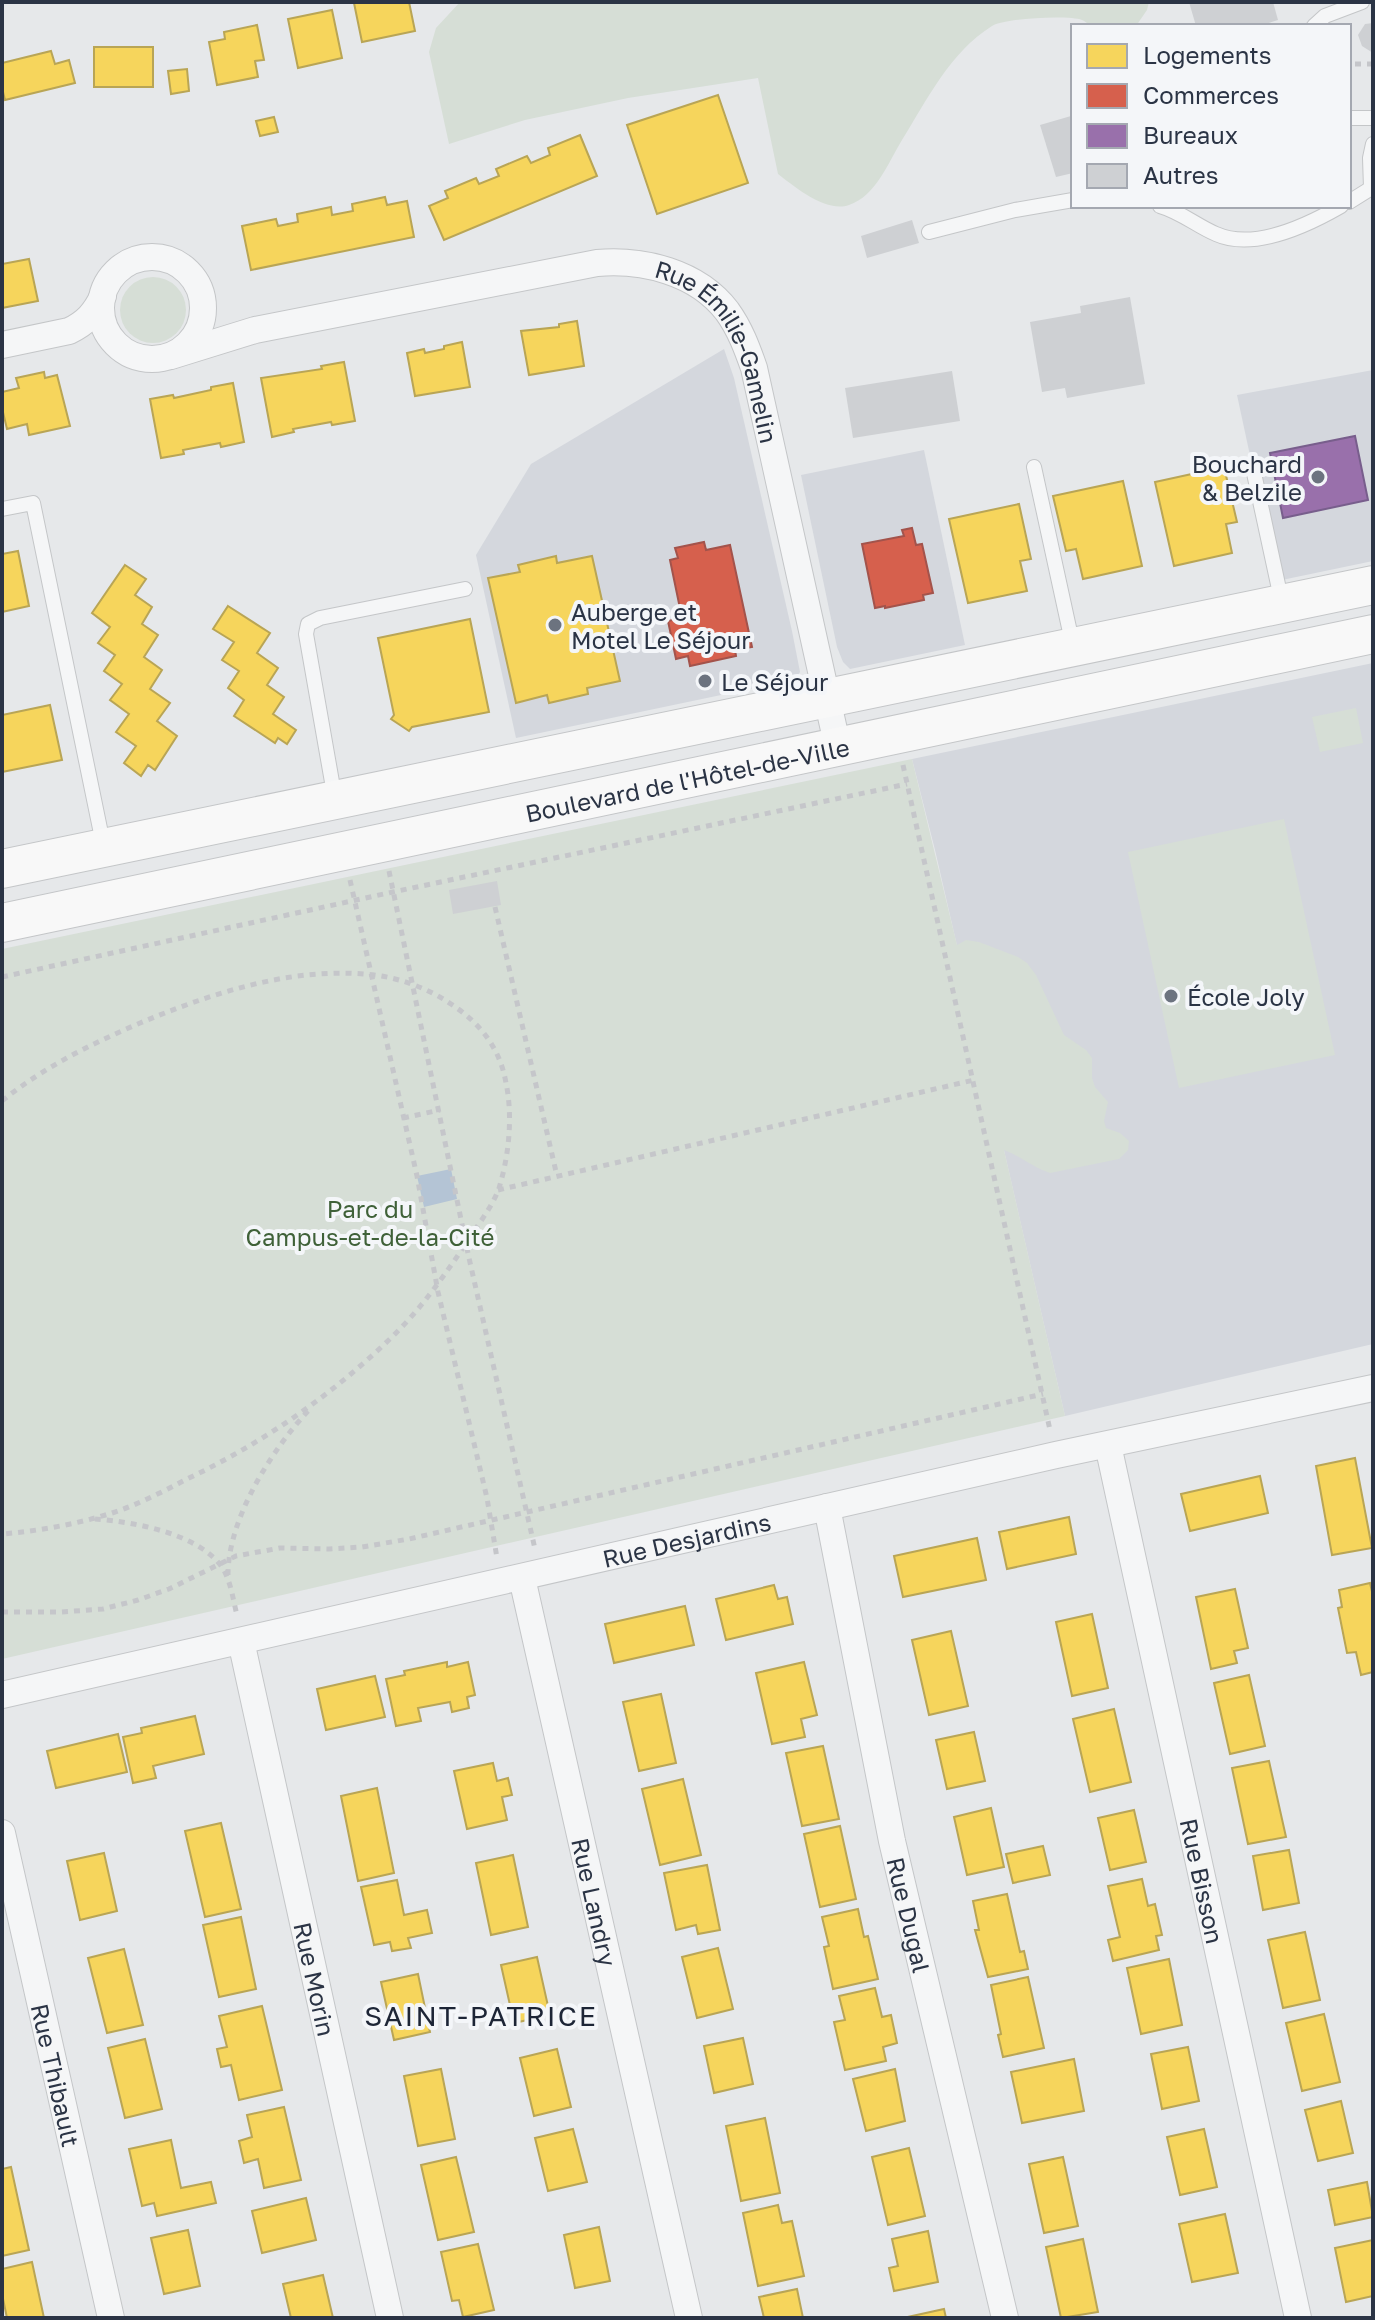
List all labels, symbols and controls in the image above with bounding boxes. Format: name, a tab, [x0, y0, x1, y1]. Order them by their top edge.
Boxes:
legend	[1071, 24, 1351, 208]
text: Logements	[1143, 40, 1272, 69]
text: Commerces	[1143, 80, 1279, 109]
text: Bureaux	[1143, 120, 1238, 149]
text: Autres	[1143, 160, 1218, 189]
street label: Rue Émilie-Gamelin	[652, 253, 785, 446]
place label: Bouchard & Belzile	[1192, 449, 1302, 506]
marker: Bouchard & Belzile	[1309, 468, 1327, 486]
place label: Auberge et Motel Le Séjour	[571, 597, 751, 654]
marker: Auberge et Motel Le Séjour	[546, 616, 564, 634]
place label: Le Séjour	[721, 667, 828, 696]
marker: Le Séjour	[696, 672, 714, 690]
street label: Boulevard de l'Hôtel-de-Ville	[522, 732, 852, 827]
place label: École Joly	[1187, 982, 1305, 1011]
marker: École Joly	[1162, 987, 1180, 1005]
park label: Parc du Campus-et-de-la-Cité	[246, 1194, 494, 1251]
street label: Rue Desjardins	[600, 1506, 773, 1572]
street label: Rue Bisson	[1175, 1815, 1231, 1946]
street label: Rue Landry	[567, 1835, 624, 1969]
street label: Rue Dugal	[882, 1854, 937, 1975]
street label: Rue Morin	[289, 1919, 342, 2039]
district label: SAINT-PATRICE	[364, 1999, 598, 2032]
street label: Rue Thibault	[26, 2001, 87, 2149]

